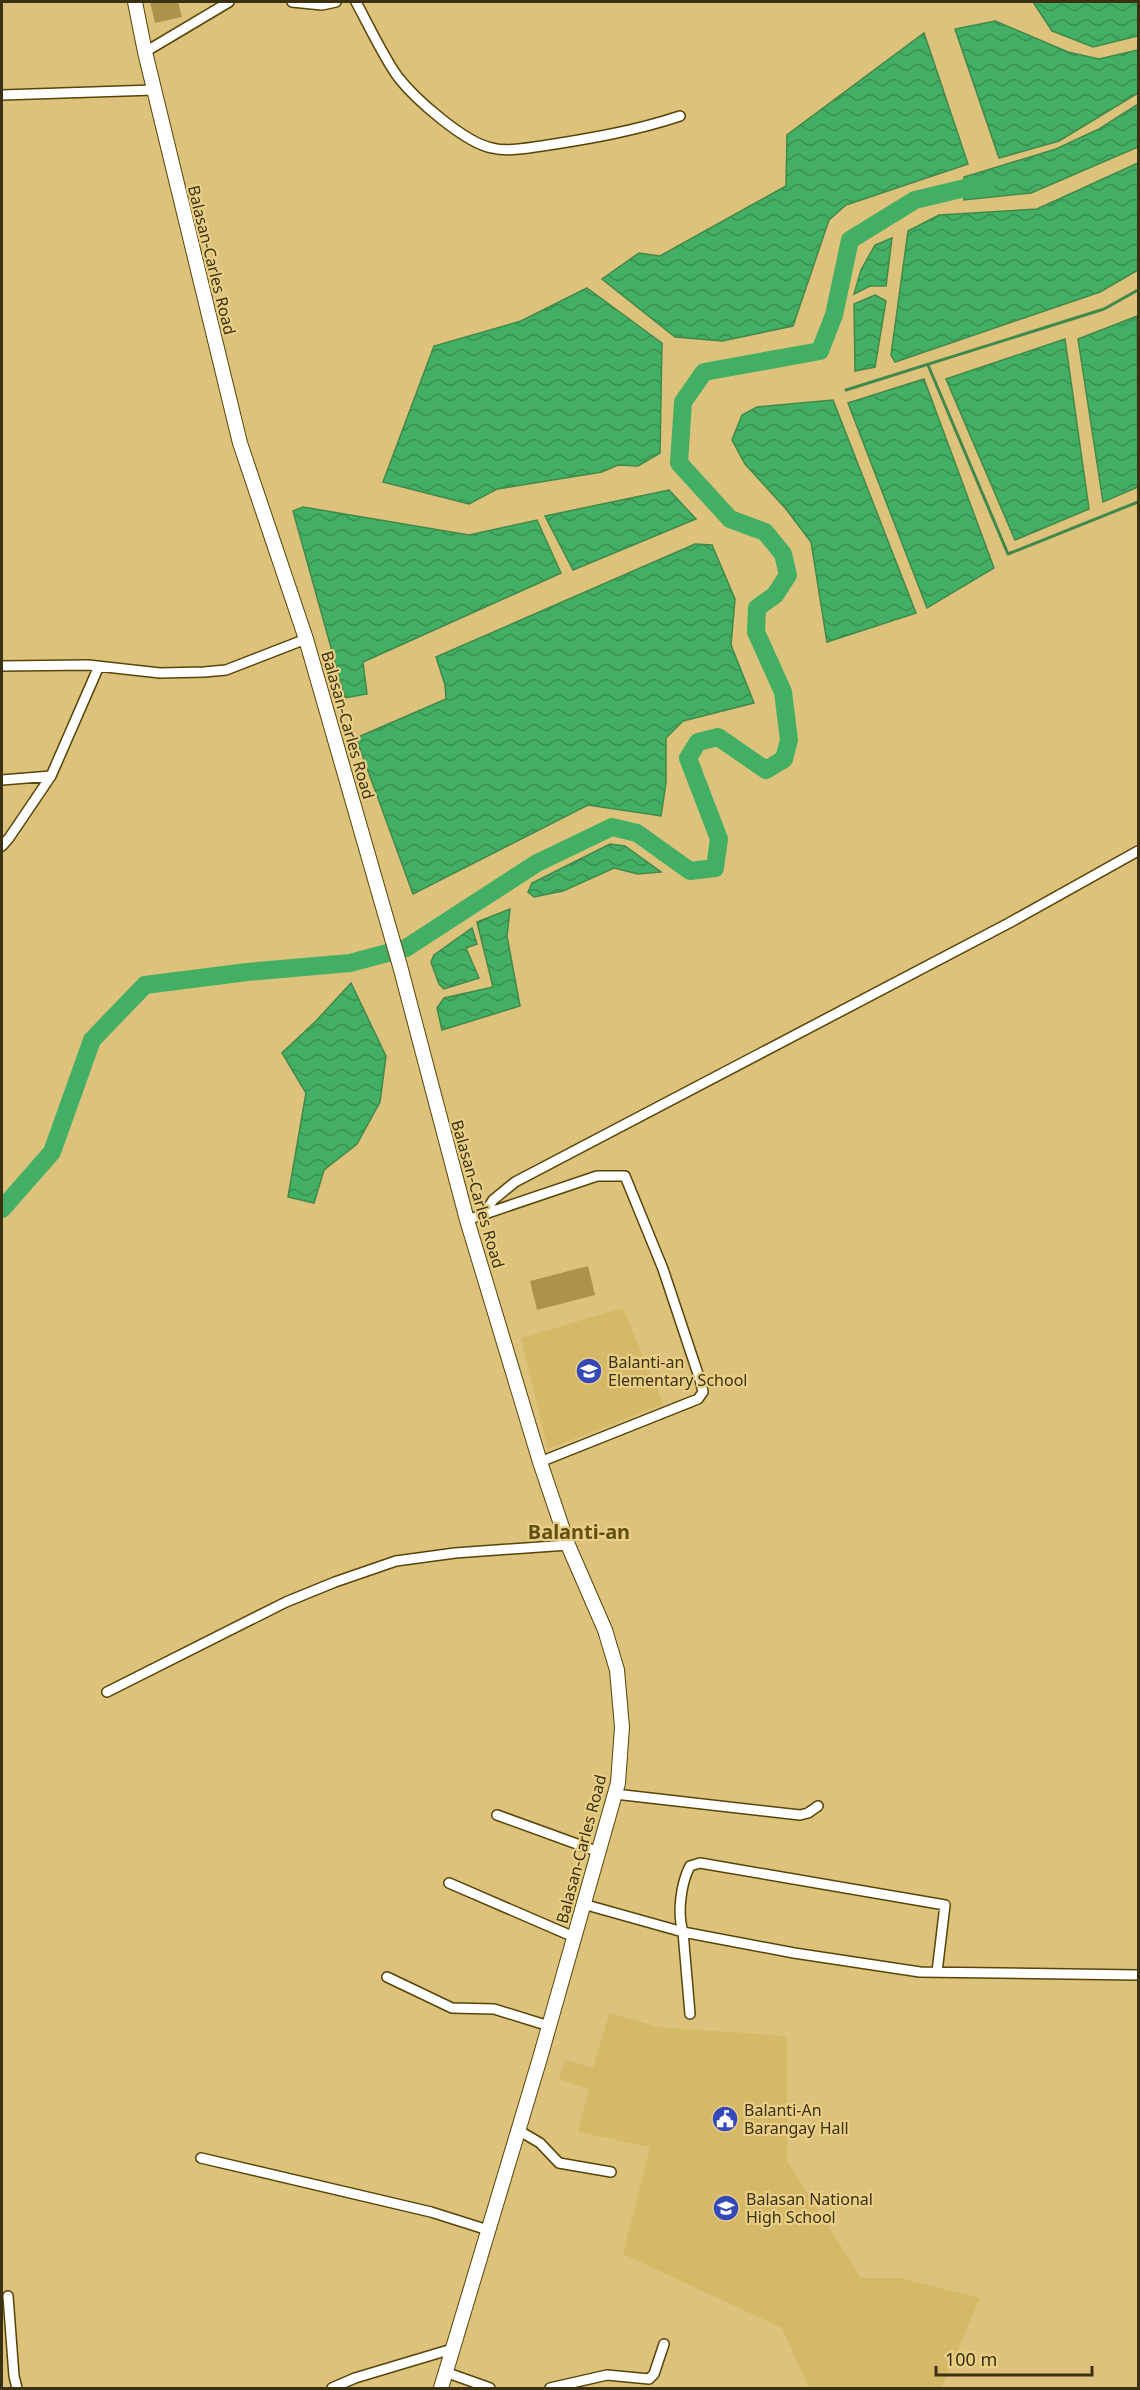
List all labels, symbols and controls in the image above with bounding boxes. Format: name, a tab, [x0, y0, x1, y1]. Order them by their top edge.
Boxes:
street label: Balasan-Carles Road	[183, 183, 241, 337]
street label: Balasan-Carles Road	[316, 648, 380, 802]
street label: Balasan-Carles Road	[446, 1117, 510, 1271]
place label: Balanti-an Elementary School	[608, 1351, 747, 1391]
school or university icon: Balanti-an Elementary School	[574, 1356, 604, 1386]
district label: Balanti-an	[528, 1518, 630, 1545]
street label: Balasan-Carles Road	[551, 1772, 611, 1926]
place label: Balanti-An Barangay Hall	[744, 2099, 849, 2139]
public building icon: Balanti-An Barangay Hall	[710, 2104, 740, 2134]
place label: Balasan National High School	[746, 2188, 873, 2228]
school or university icon: Balasan National High School	[711, 2193, 741, 2223]
scale bar	[936, 2339, 1092, 2377]
text: 100 m	[945, 2347, 997, 2371]

